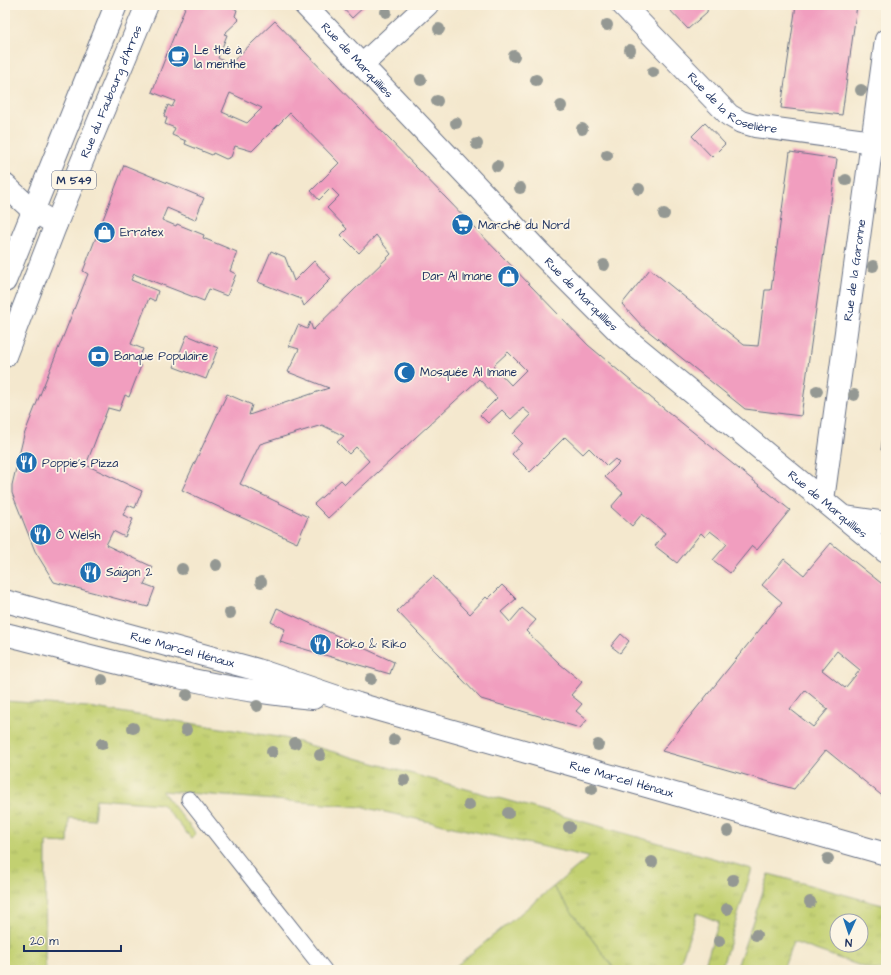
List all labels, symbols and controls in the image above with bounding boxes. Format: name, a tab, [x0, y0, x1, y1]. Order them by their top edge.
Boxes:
street label: Rue de Marquillies	[317, 19, 397, 102]
street label: Rue du Faubourg d'Arras	[76, 23, 146, 160]
place label: Le thé à la menthe	[194, 42, 246, 73]
cafe icon: Le thé à la menthe	[166, 44, 192, 70]
street label: Rue de la Roselière	[684, 68, 779, 138]
road number: M 549	[52, 171, 96, 189]
supermarket icon: Marché du Nord	[449, 212, 475, 238]
place label: Marché du Nord	[478, 217, 570, 234]
street label: Rue de la Garonne	[839, 218, 870, 322]
shop icon: Erratex	[91, 219, 117, 245]
place label: Erratex	[120, 224, 164, 241]
street label: Rue de Marquillies	[540, 253, 622, 335]
shop icon: Dar Al Imane	[495, 263, 521, 289]
place label: Dar Al Imane	[423, 268, 493, 285]
bank icon: Banque Populaire	[85, 343, 111, 369]
place label: Banque Populaire	[114, 348, 209, 365]
mosque icon: Mosquée Al Imane	[391, 359, 417, 385]
place label: Mosquée Al Imane	[420, 364, 517, 381]
restaurant icon: Poppie's Pizza	[13, 450, 39, 476]
place label: Poppie's Pizza	[42, 455, 118, 472]
street label: Rue de Marquillies	[784, 466, 871, 542]
restaurant icon: Ô Welsh	[28, 522, 54, 548]
place label: Ô Welsh	[56, 527, 101, 544]
restaurant icon: Saïgon 2	[77, 559, 103, 585]
place label: Saïgon 2	[106, 564, 152, 582]
street label: Rue Marcel Hénaux	[129, 627, 237, 672]
restaurant icon: Koko & Riko	[308, 631, 334, 657]
place label: Koko & Riko	[336, 636, 407, 653]
street label: Rue Marcel Hénaux	[568, 756, 676, 802]
north arrow	[829, 913, 869, 953]
scale bar	[24, 927, 121, 953]
text: 20 m	[30, 933, 59, 950]
text: N	[845, 935, 852, 950]

